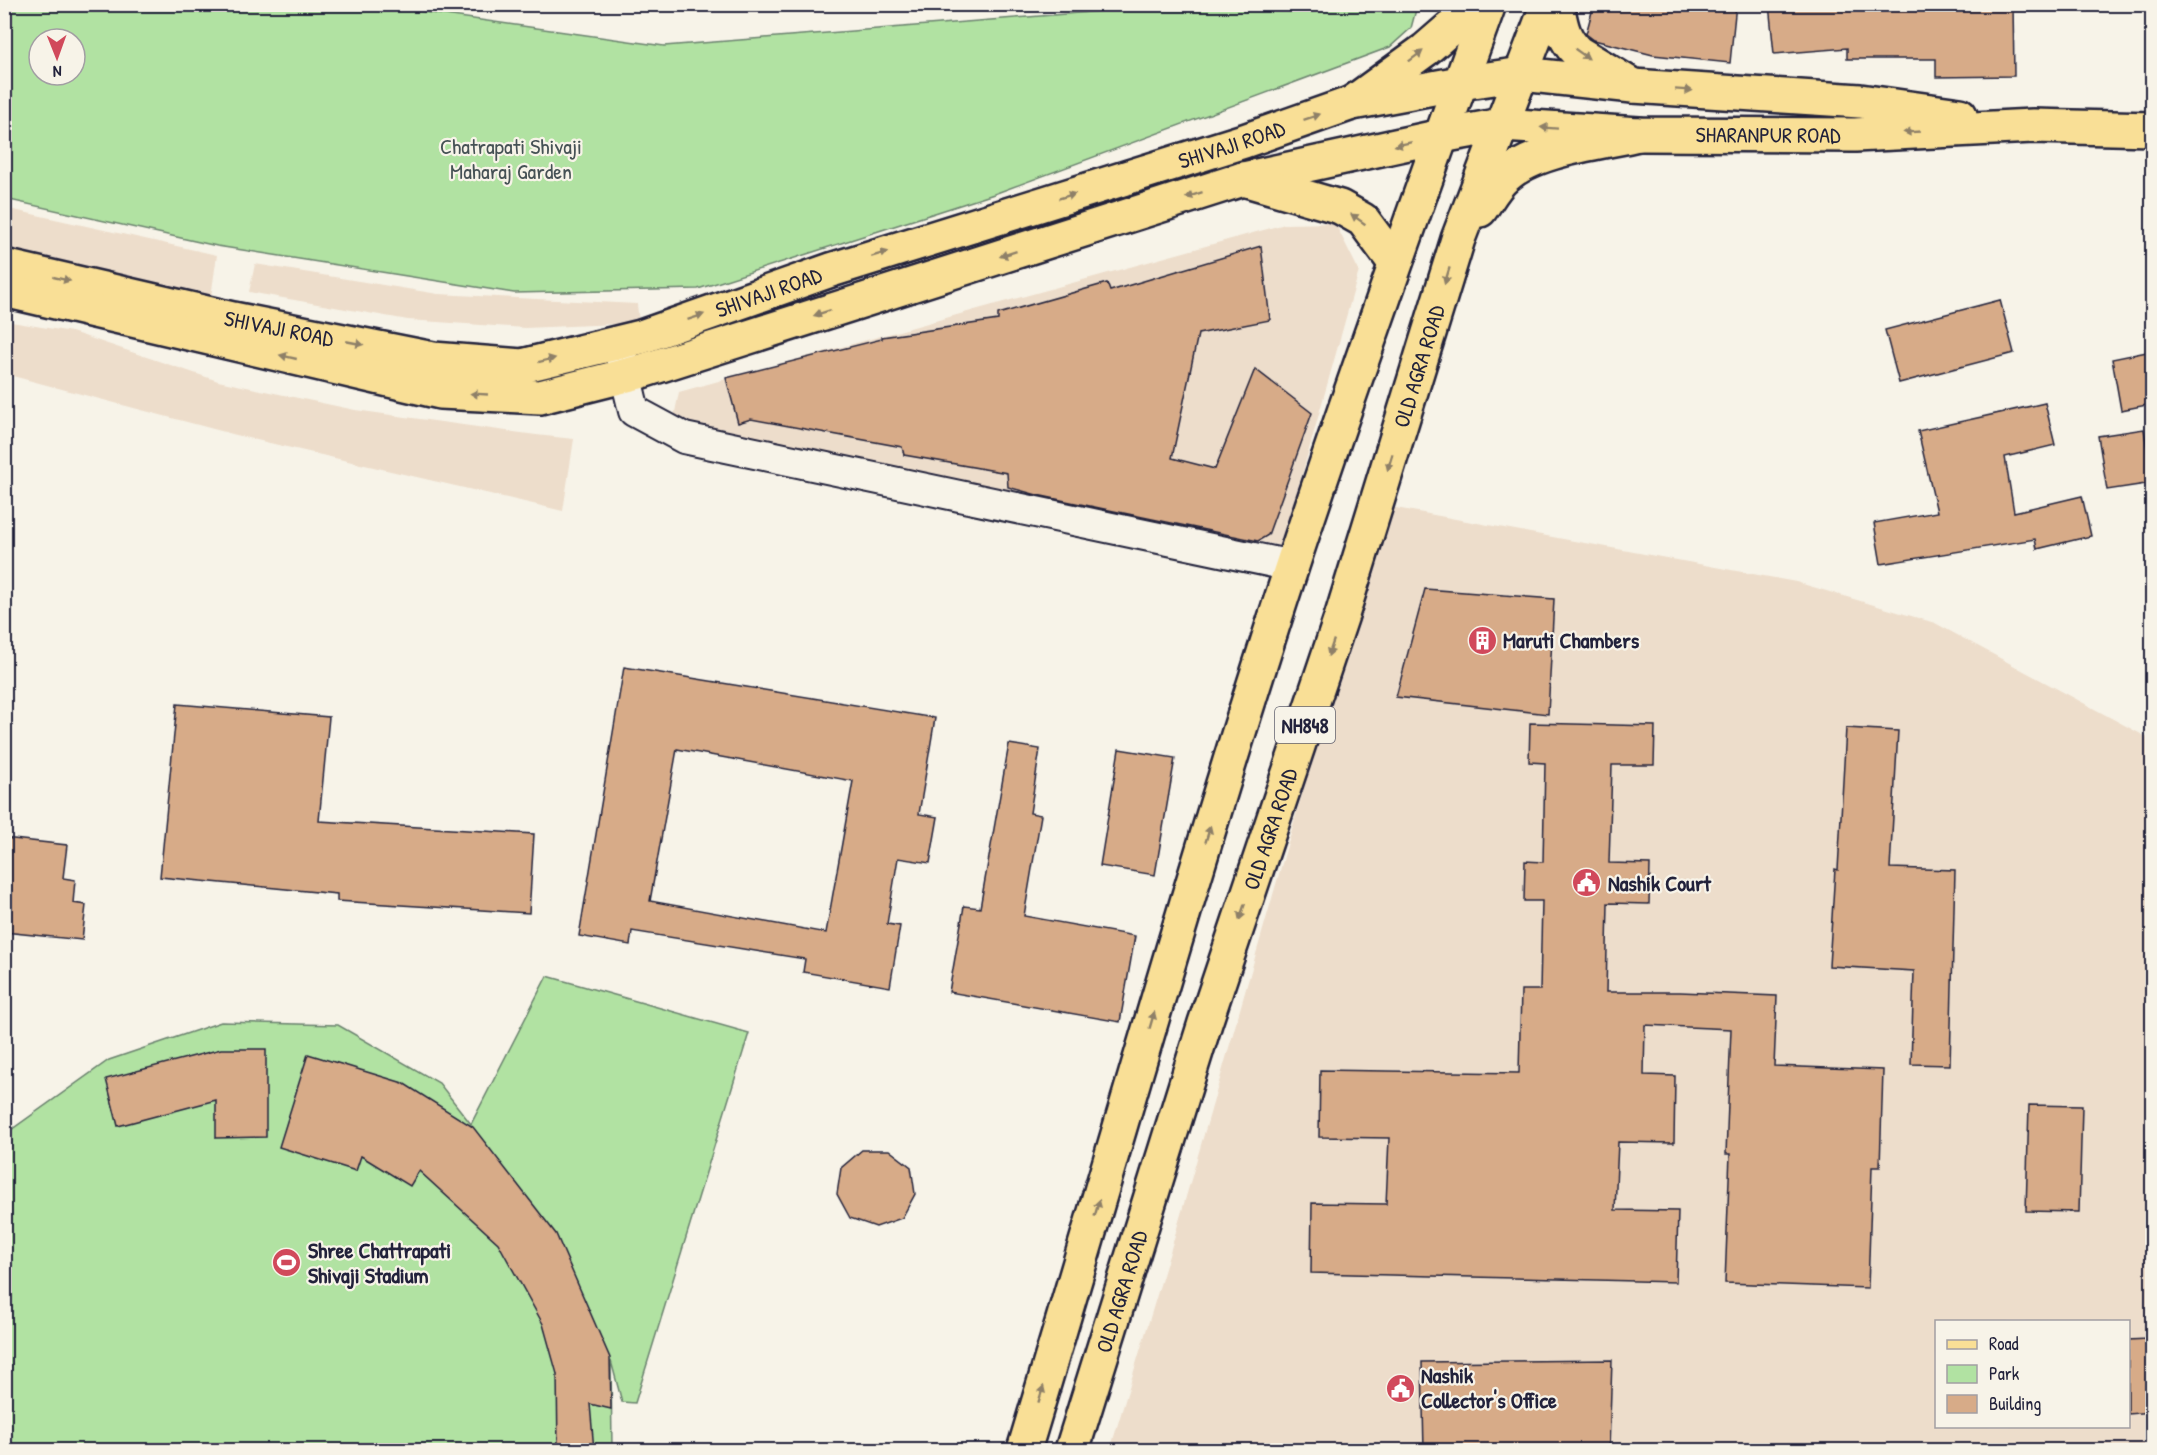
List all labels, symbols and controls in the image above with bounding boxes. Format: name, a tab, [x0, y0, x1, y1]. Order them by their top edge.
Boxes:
north arrow	[27, 27, 87, 87]
one-way arrow	[1573, 49, 1590, 60]
one-way arrow	[1408, 50, 1424, 62]
text: N	[52, 61, 62, 83]
one-way arrow	[1675, 85, 1694, 94]
one-way arrow	[1303, 112, 1321, 122]
street label: SHIVAJI ROAD	[1174, 113, 1289, 176]
street label: SHARANPUR ROAD	[1696, 119, 1841, 150]
one-way arrow	[1540, 123, 1559, 133]
one-way arrow	[1903, 128, 1922, 137]
park label: Chatrapati Shivaji Maharaj Garden	[440, 131, 582, 186]
one-way arrow	[1394, 140, 1413, 149]
one-way arrow	[1185, 190, 1203, 200]
one-way arrow	[1058, 191, 1076, 200]
one-way arrow	[1351, 213, 1367, 225]
one-way arrow	[872, 249, 890, 258]
one-way arrow	[999, 250, 1017, 259]
street label: SHIVAJI ROAD	[711, 259, 826, 325]
one-way arrow	[1442, 267, 1451, 285]
one-way arrow	[52, 275, 71, 285]
street label: OLD AGRA ROAD	[1386, 301, 1452, 431]
street label: SHIVAJI ROAD	[222, 303, 337, 354]
one-way arrow	[813, 309, 831, 319]
one-way arrow	[687, 312, 705, 322]
one-way arrow	[345, 339, 364, 348]
one-way arrow	[279, 351, 297, 361]
one-way arrow	[538, 354, 556, 364]
one-way arrow	[469, 390, 488, 399]
one-way arrow	[1385, 453, 1394, 471]
building icon: Maruti Chambers	[1466, 624, 1498, 656]
place label: Maruti Chambers	[1503, 625, 1640, 655]
one-way arrow	[1326, 639, 1335, 657]
road number: NH848	[1275, 707, 1335, 743]
street label: OLD AGRA ROAD	[1236, 764, 1305, 894]
one-way arrow	[1204, 825, 1213, 843]
public building icon: Nashik Court	[1571, 867, 1603, 899]
place label: Nashik Court	[1608, 868, 1712, 898]
one-way arrow	[1237, 903, 1246, 921]
one-way arrow	[1148, 1011, 1157, 1029]
one-way arrow	[1093, 1198, 1102, 1216]
street label: OLD AGRA ROAD	[1088, 1226, 1155, 1356]
place label: Shree Chattrapati Shivaji Stadium	[308, 1235, 451, 1290]
sports icon: Shree Chattrapati Shivaji Stadium	[271, 1247, 303, 1279]
legend	[1935, 1320, 2130, 1428]
text: Road	[1989, 1331, 2019, 1356]
place label: Nashik Collector's Office	[1421, 1360, 1557, 1415]
text: Park	[1989, 1361, 2020, 1386]
public building icon: Nashik Collector's Office	[1384, 1372, 1416, 1404]
one-way arrow	[1037, 1385, 1046, 1403]
text: Building	[1989, 1391, 2041, 1416]

